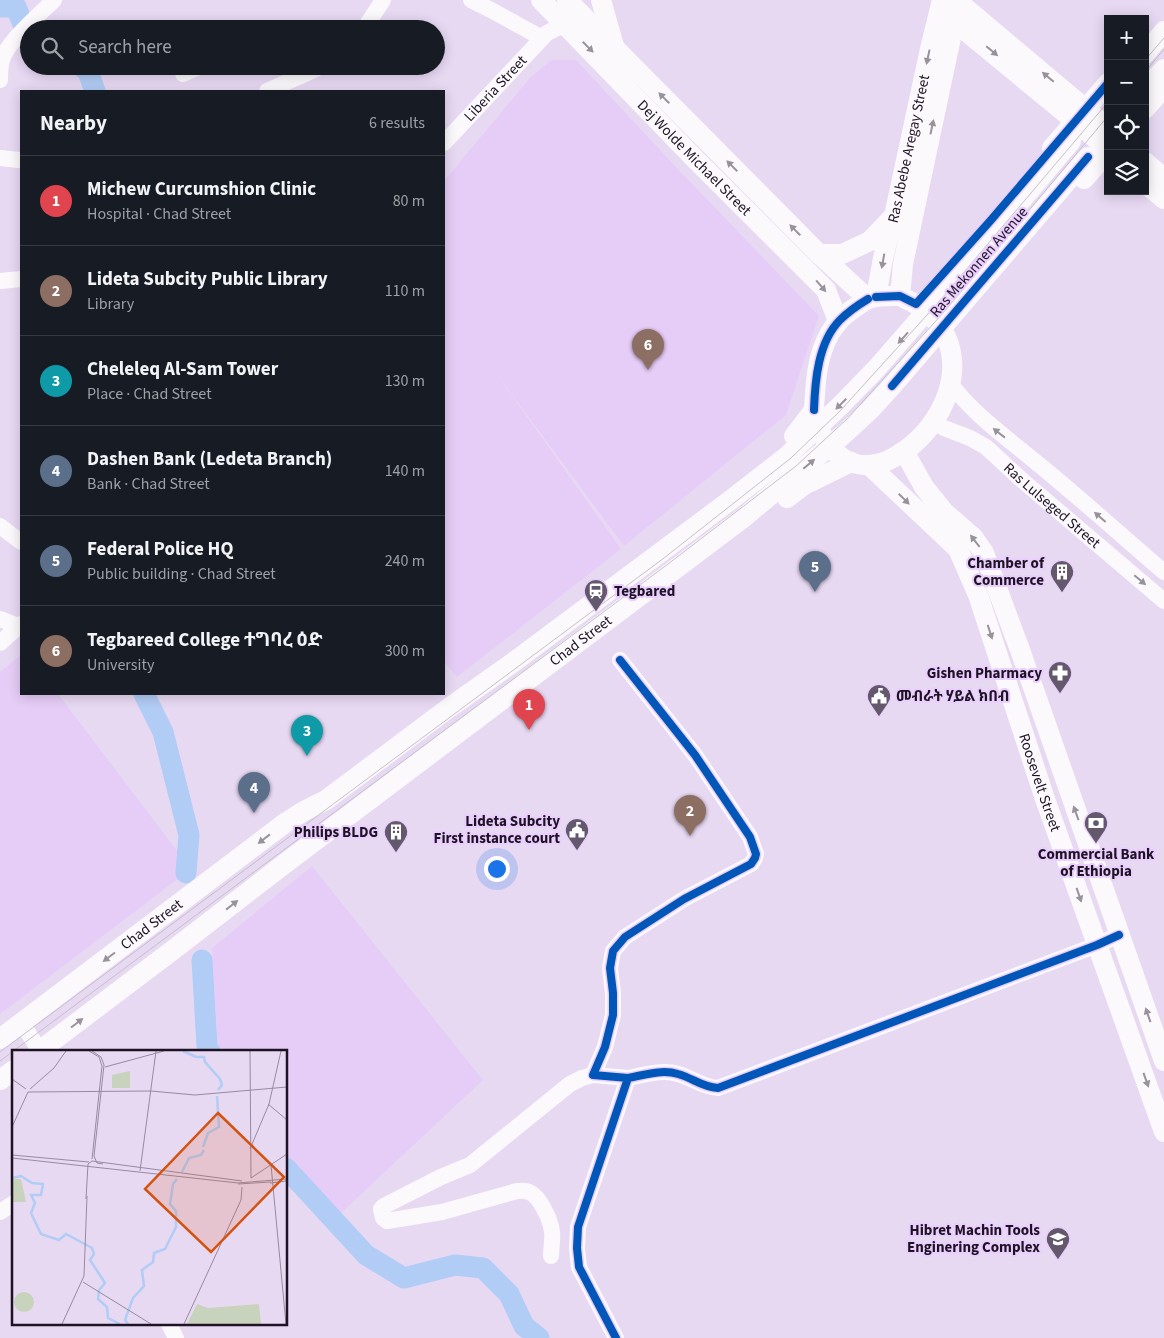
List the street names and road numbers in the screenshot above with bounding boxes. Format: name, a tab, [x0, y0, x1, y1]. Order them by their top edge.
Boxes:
street label: Liberia Street	[459, 50, 532, 126]
street label: Ras Abebe Aregay Street	[882, 73, 935, 225]
street label: Dej Wolde Michael Street	[633, 95, 756, 220]
street label: Ras Mekonnen Avenue	[925, 202, 1033, 322]
street label: Ras Lulseged Street	[999, 458, 1105, 553]
street label: Chad Street	[545, 610, 616, 671]
street label: Roosevelt Street	[1014, 731, 1066, 835]
street label: Chad Street	[116, 894, 187, 955]

